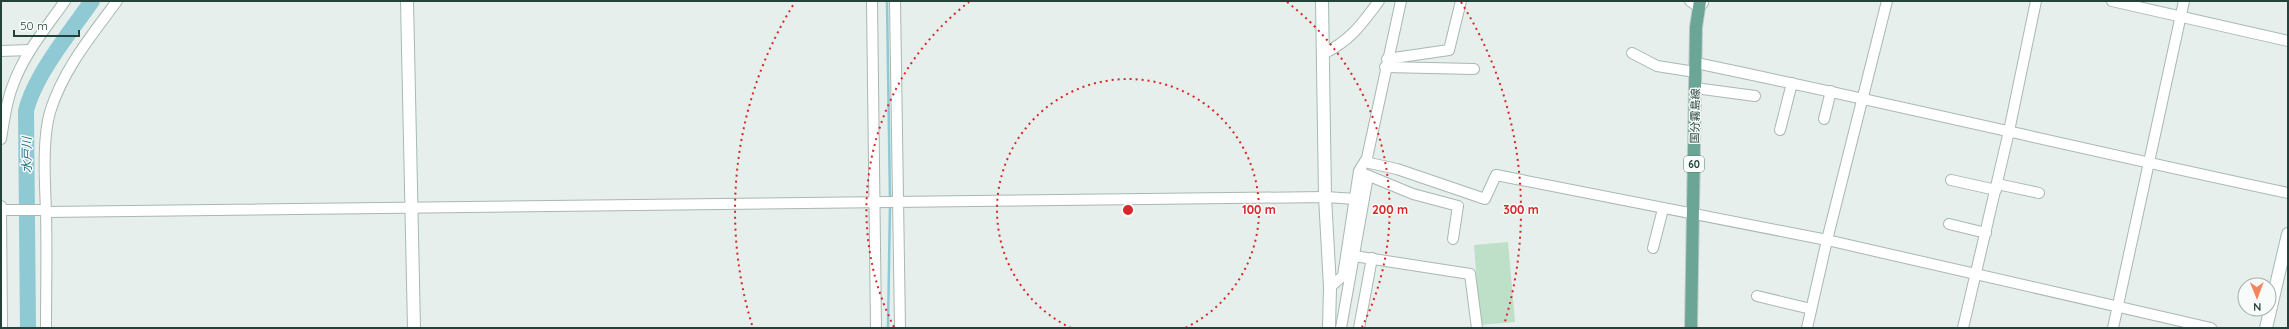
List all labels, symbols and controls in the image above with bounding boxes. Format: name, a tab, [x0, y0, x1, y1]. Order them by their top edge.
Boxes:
scale bar	[14, 12, 79, 38]
text: 50 m	[20, 18, 48, 33]
street label: 国分霧島線	[1688, 88, 1702, 144]
water label: 水戸川	[19, 135, 34, 173]
road number: 60	[1684, 156, 1704, 172]
text: 100 m	[1242, 202, 1276, 217]
text: 200 m	[1372, 202, 1408, 217]
text: 300 m	[1503, 202, 1539, 217]
centre of rings	[1121, 203, 1135, 217]
north arrow	[2237, 277, 2277, 317]
text: N	[2253, 300, 2261, 314]

